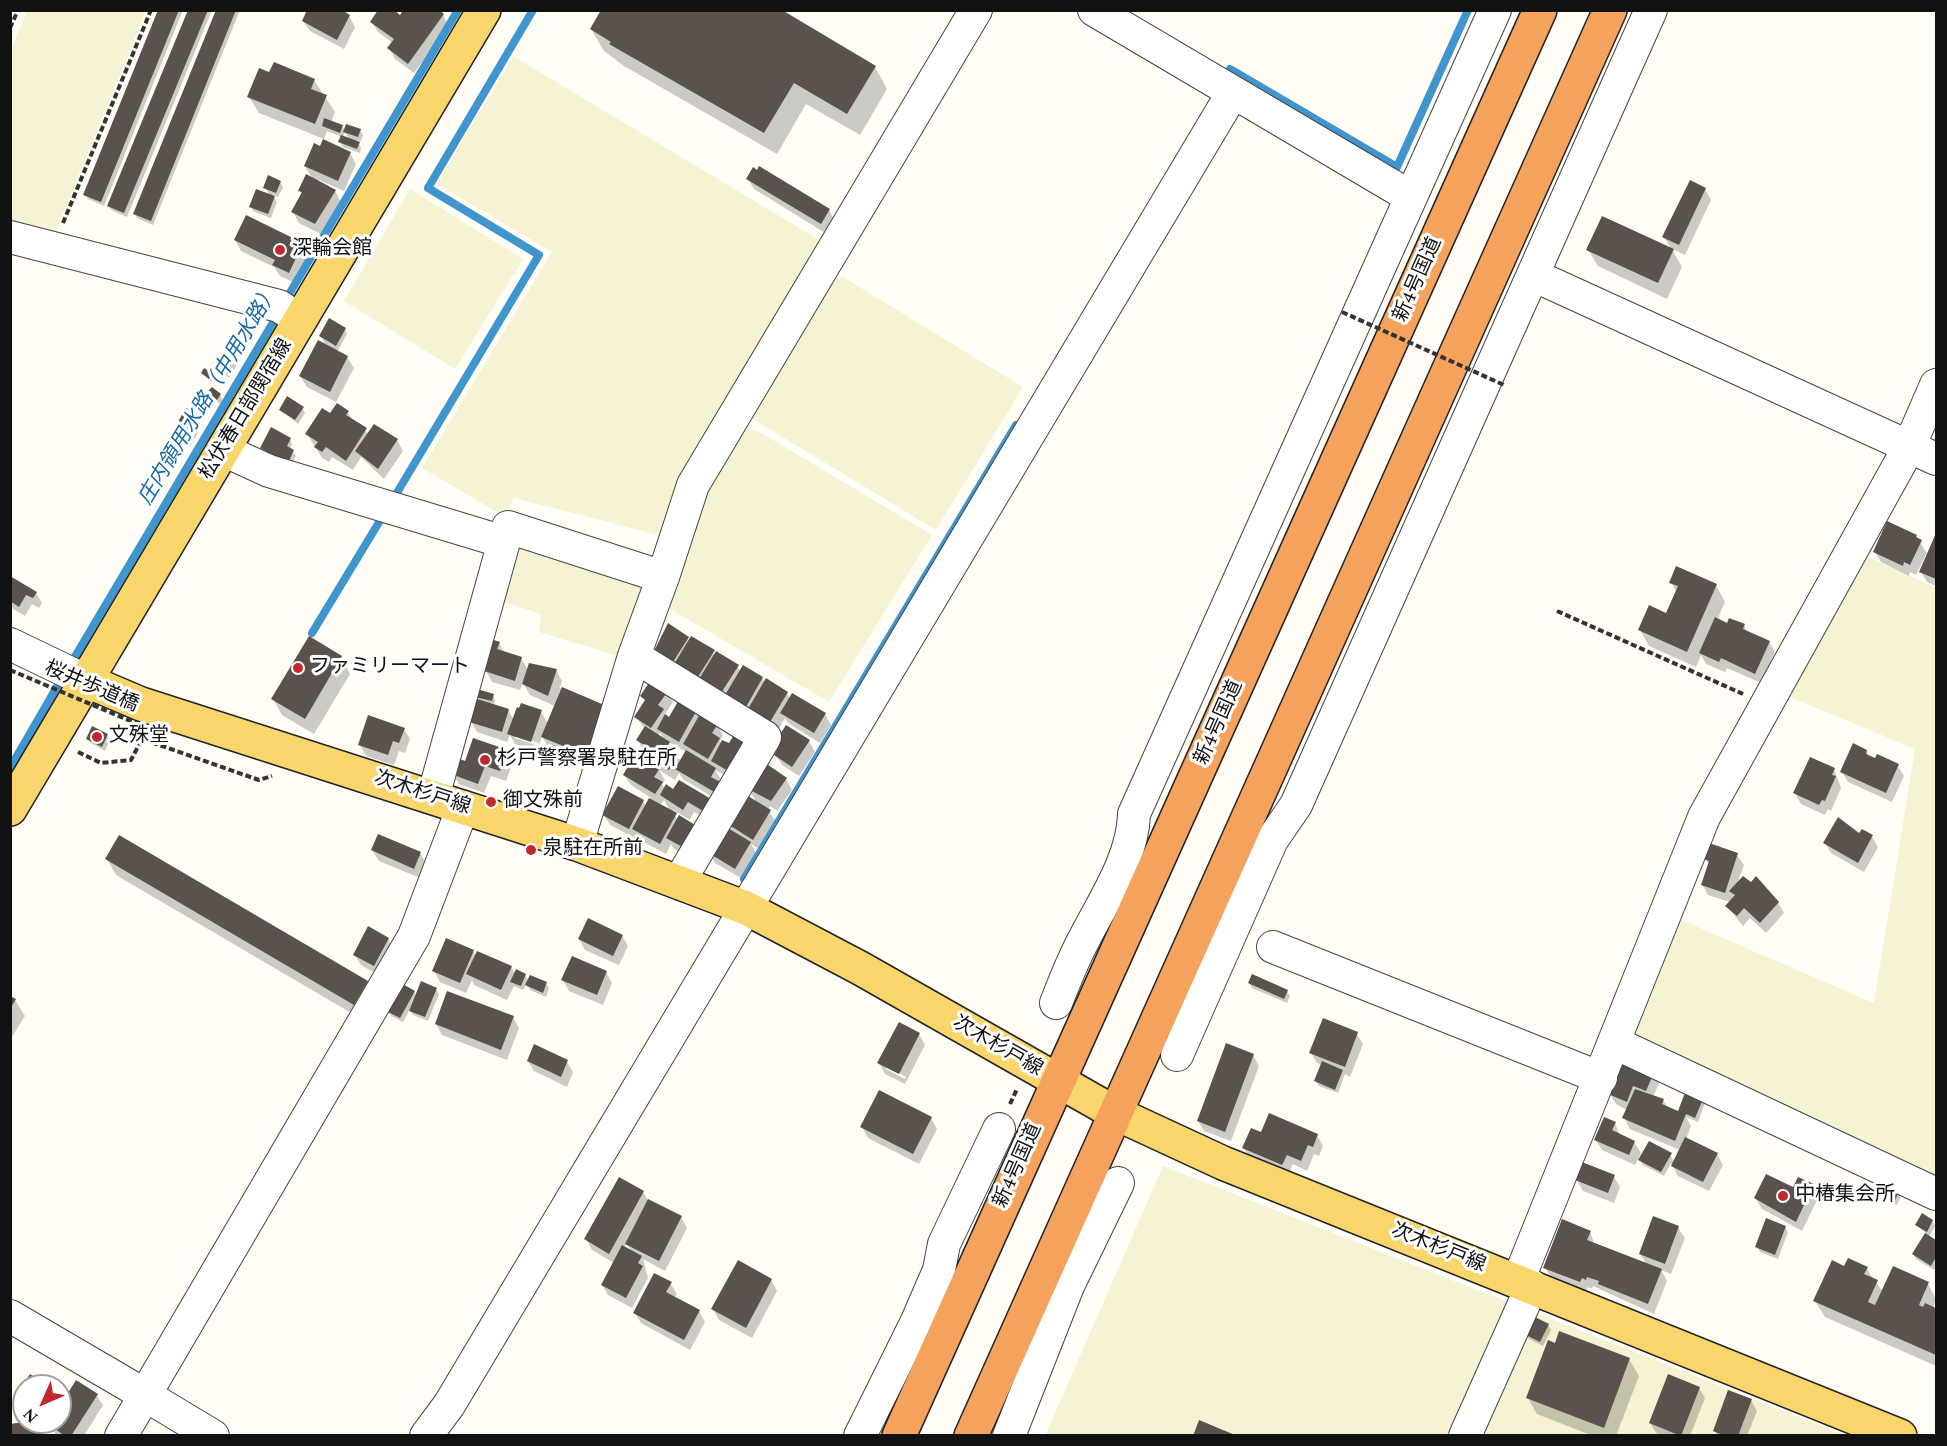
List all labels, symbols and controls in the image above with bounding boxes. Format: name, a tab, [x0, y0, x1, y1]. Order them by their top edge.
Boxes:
street label: 新4号国道	[1390, 234, 1448, 326]
place label: 深輪会館	[292, 238, 372, 262]
marker: 深輪会館	[273, 243, 287, 257]
water label: 庄内領用水路（中用水路）	[134, 282, 286, 510]
street label: 松伏春日部関宿線	[196, 335, 298, 485]
place label: ファミリーマート	[310, 656, 470, 680]
street label: 桜井歩道橋	[40, 657, 142, 719]
marker: ファミリーマート	[291, 661, 305, 675]
street label: 新4号国道	[1191, 677, 1249, 769]
place label: 文殊堂	[109, 725, 169, 749]
marker: 文殊堂	[90, 730, 104, 744]
place label: 杉戸警察署泉駐在所	[497, 748, 677, 772]
marker: 杉戸警察署泉駐在所	[478, 753, 492, 767]
street label: 次木杉戸線	[371, 767, 473, 821]
place label: 御文殊前	[503, 790, 583, 814]
marker: 御文殊前	[484, 795, 498, 809]
place label: 泉駐在所前	[543, 838, 643, 862]
marker: 泉駐在所前	[524, 843, 538, 857]
street label: 次木杉戸線	[948, 1012, 1046, 1082]
street label: 新4号国道	[990, 1120, 1048, 1212]
place label: 中椿集会所	[1795, 1184, 1895, 1208]
marker: 中椿集会所	[1776, 1189, 1790, 1203]
street label: 次木杉戸線	[1387, 1219, 1489, 1279]
north arrow	[12, 1374, 72, 1434]
text: N	[18, 1402, 44, 1428]

